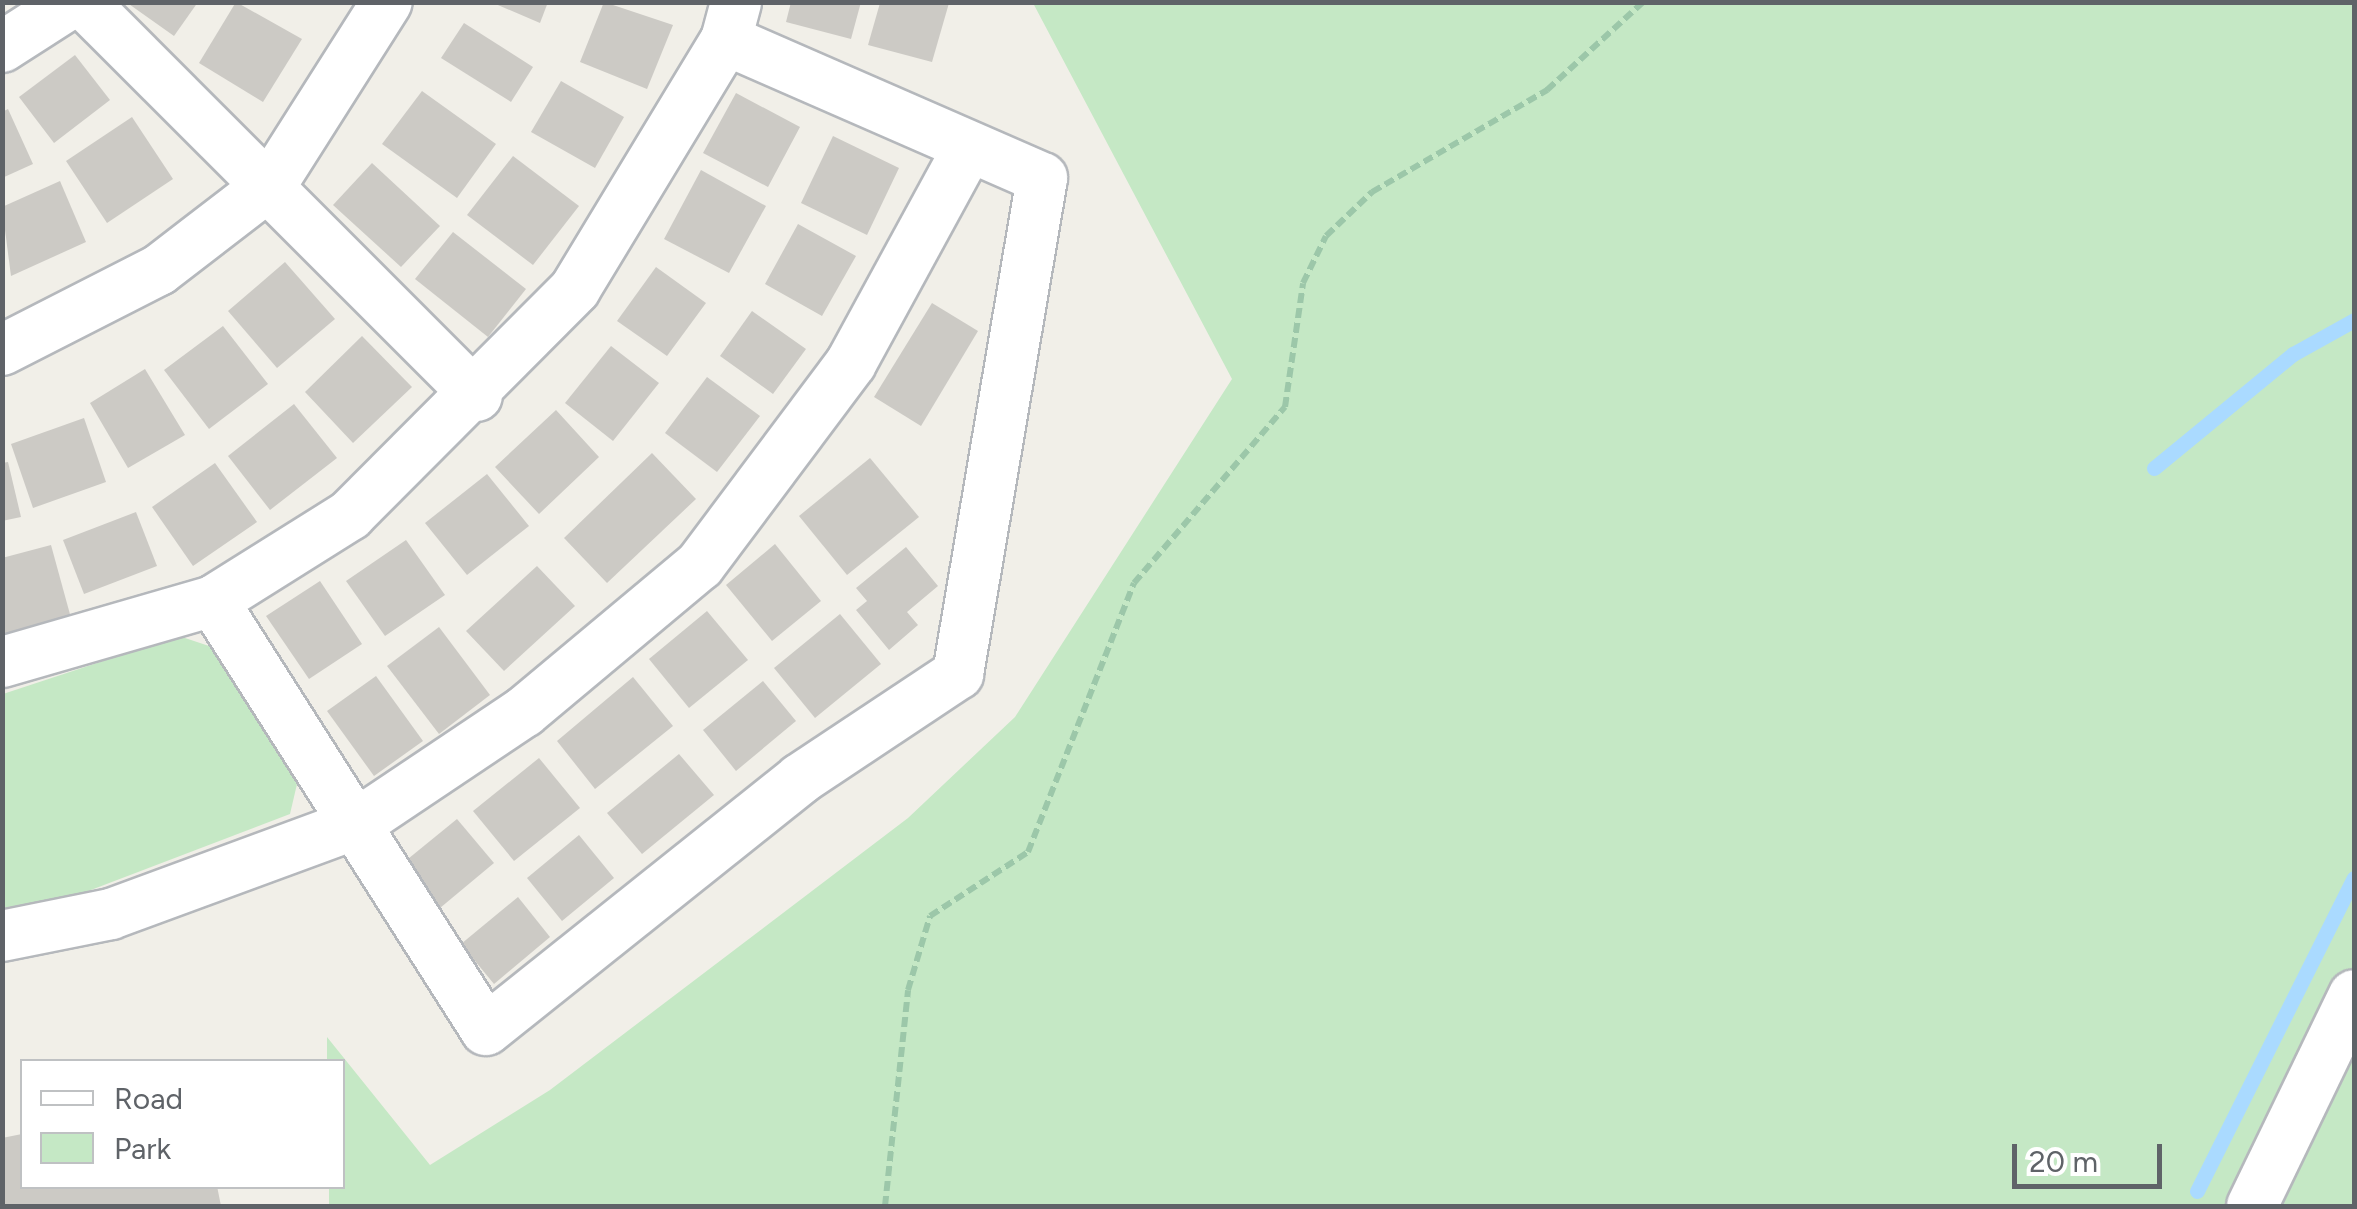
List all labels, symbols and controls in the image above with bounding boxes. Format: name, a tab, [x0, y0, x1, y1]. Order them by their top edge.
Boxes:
legend	[20, 1059, 345, 1189]
text: Road	[114, 1080, 183, 1117]
scale bar	[2017, 1124, 2167, 1186]
text: Park	[114, 1130, 171, 1167]
text: 20 m	[2029, 1143, 2098, 1180]

